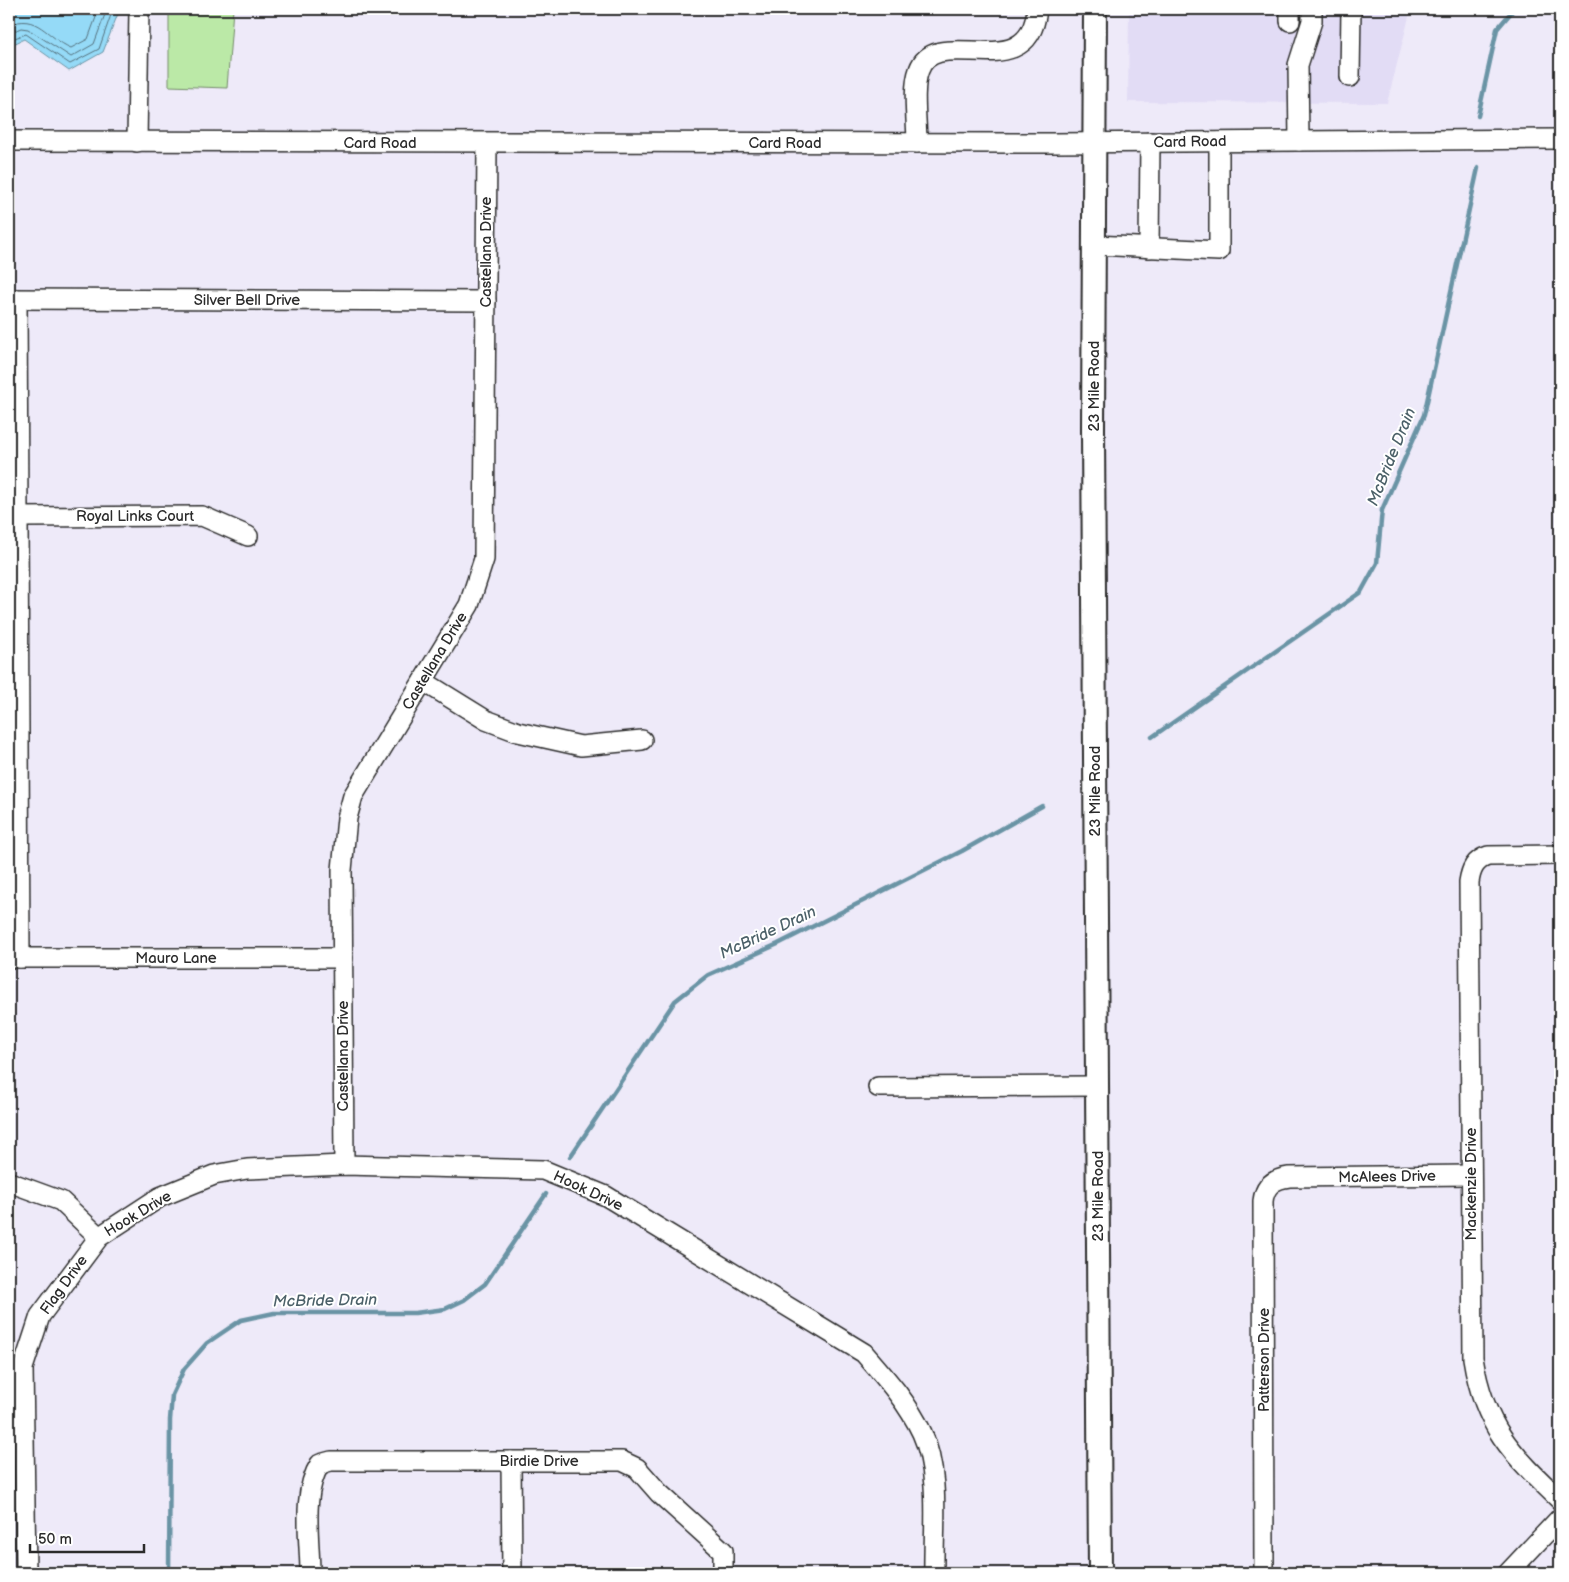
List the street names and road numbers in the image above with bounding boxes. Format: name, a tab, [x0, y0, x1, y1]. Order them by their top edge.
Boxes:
street label: Card Road	[1153, 132, 1227, 152]
street label: Card Road	[343, 134, 417, 153]
street label: Card Road	[748, 134, 822, 153]
street label: Castellana Drive	[477, 196, 496, 307]
street label: Silver Bell Drive	[194, 291, 300, 310]
street label: 23 Mile Road	[1085, 341, 1104, 431]
street label: Royal Links Court	[76, 507, 195, 526]
street label: Castellana Drive	[398, 608, 472, 713]
street label: 23 Mile Road	[1086, 746, 1105, 836]
street label: Mauro Lane	[135, 949, 217, 968]
street label: Castellana Drive	[334, 1000, 353, 1111]
street label: Mackenzie Drive	[1462, 1128, 1481, 1240]
street label: 23 Mile Road	[1089, 1151, 1108, 1241]
street label: Hook Drive	[550, 1167, 626, 1215]
street label: McAlees Drive	[1338, 1167, 1436, 1187]
street label: Hook Drive	[101, 1187, 175, 1241]
street label: Flag Drive	[36, 1252, 92, 1318]
street label: Patterson Drive	[1255, 1308, 1274, 1412]
street label: Birdie Drive	[499, 1452, 579, 1471]

